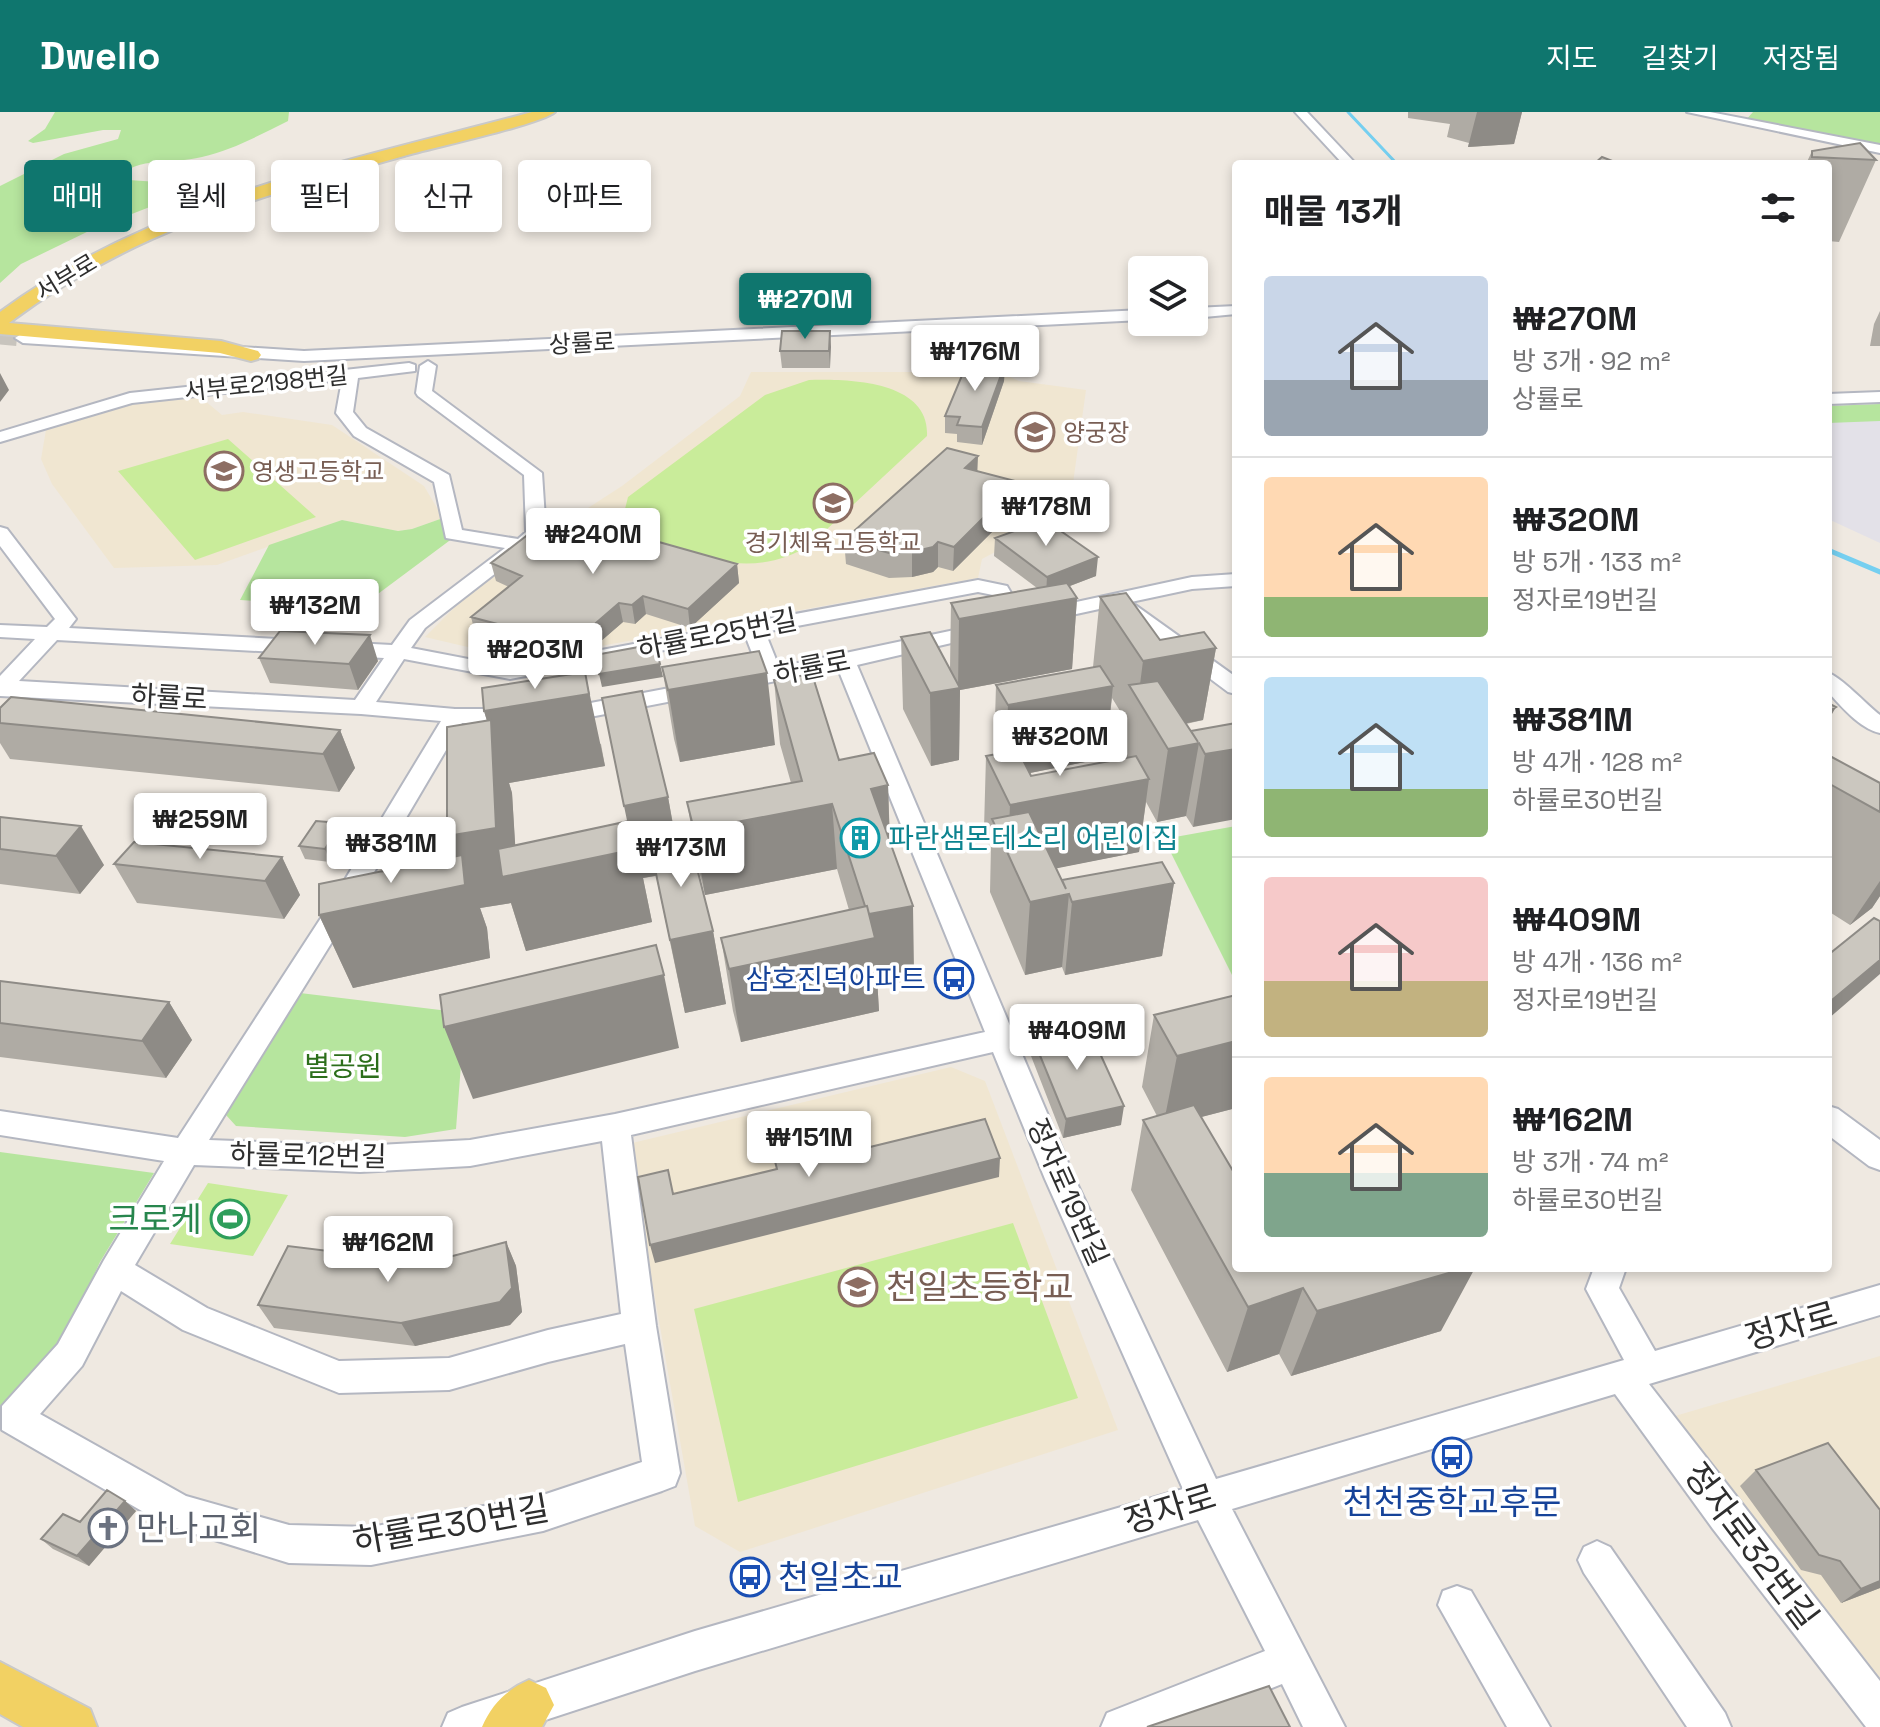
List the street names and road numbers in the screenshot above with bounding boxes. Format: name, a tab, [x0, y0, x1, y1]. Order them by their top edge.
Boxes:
street label: 서부로	[30, 247, 102, 307]
street label: 상률로	[548, 326, 616, 360]
street label: 서부로2198번길	[183, 359, 349, 407]
street label: 하률로25번길	[634, 601, 800, 667]
street label: 하률로	[771, 642, 853, 692]
street label: 하률로	[129, 677, 209, 717]
street label: 정자로19번길	[1019, 1113, 1117, 1271]
street label: 하률로12번길	[229, 1136, 387, 1174]
street label: 정자로	[1740, 1292, 1842, 1360]
street label: 정자로32번길	[1674, 1454, 1828, 1638]
street label: 정자로	[1119, 1475, 1221, 1543]
street label: 하률로30번길	[349, 1487, 553, 1563]

